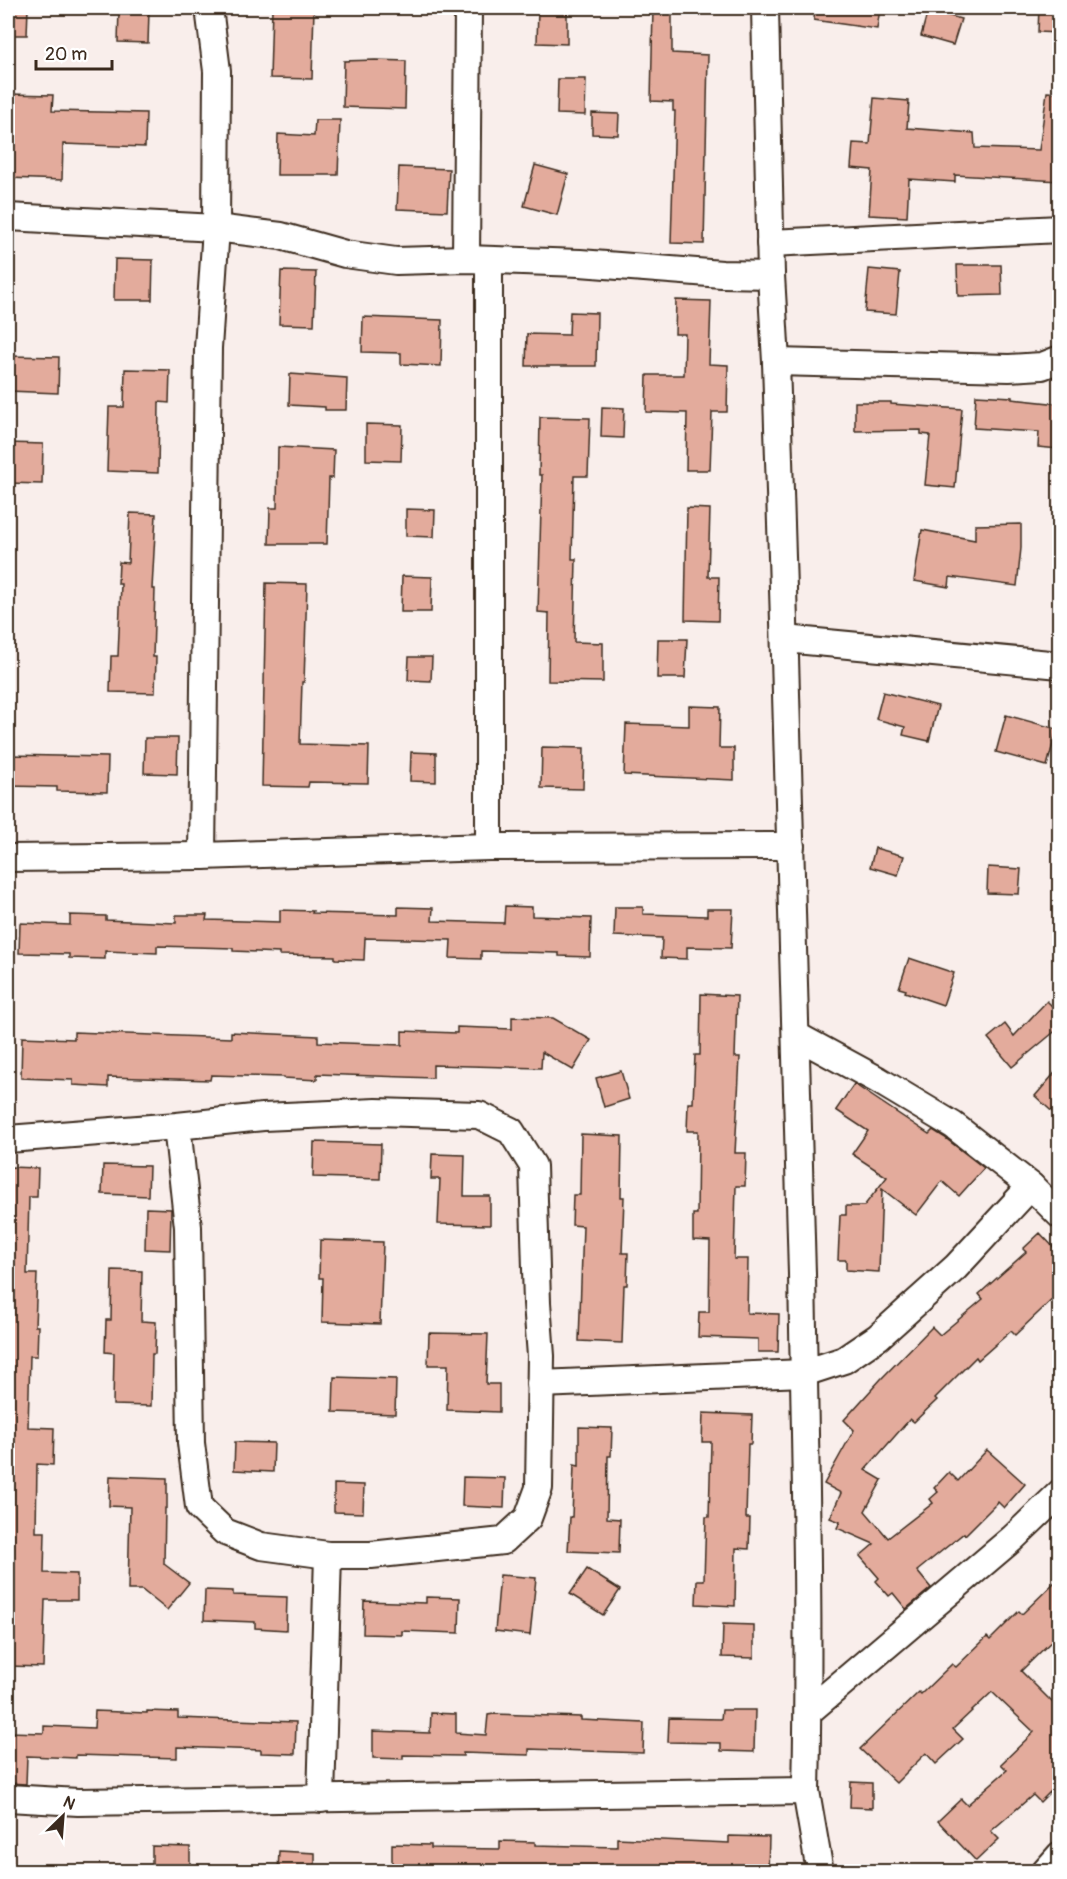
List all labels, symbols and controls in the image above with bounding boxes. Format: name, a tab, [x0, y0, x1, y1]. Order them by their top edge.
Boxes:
scale bar	[36, 33, 112, 71]
text: 20 m	[45, 43, 87, 66]
north arrow	[33, 1786, 93, 1846]
text: N	[60, 1792, 78, 1815]

